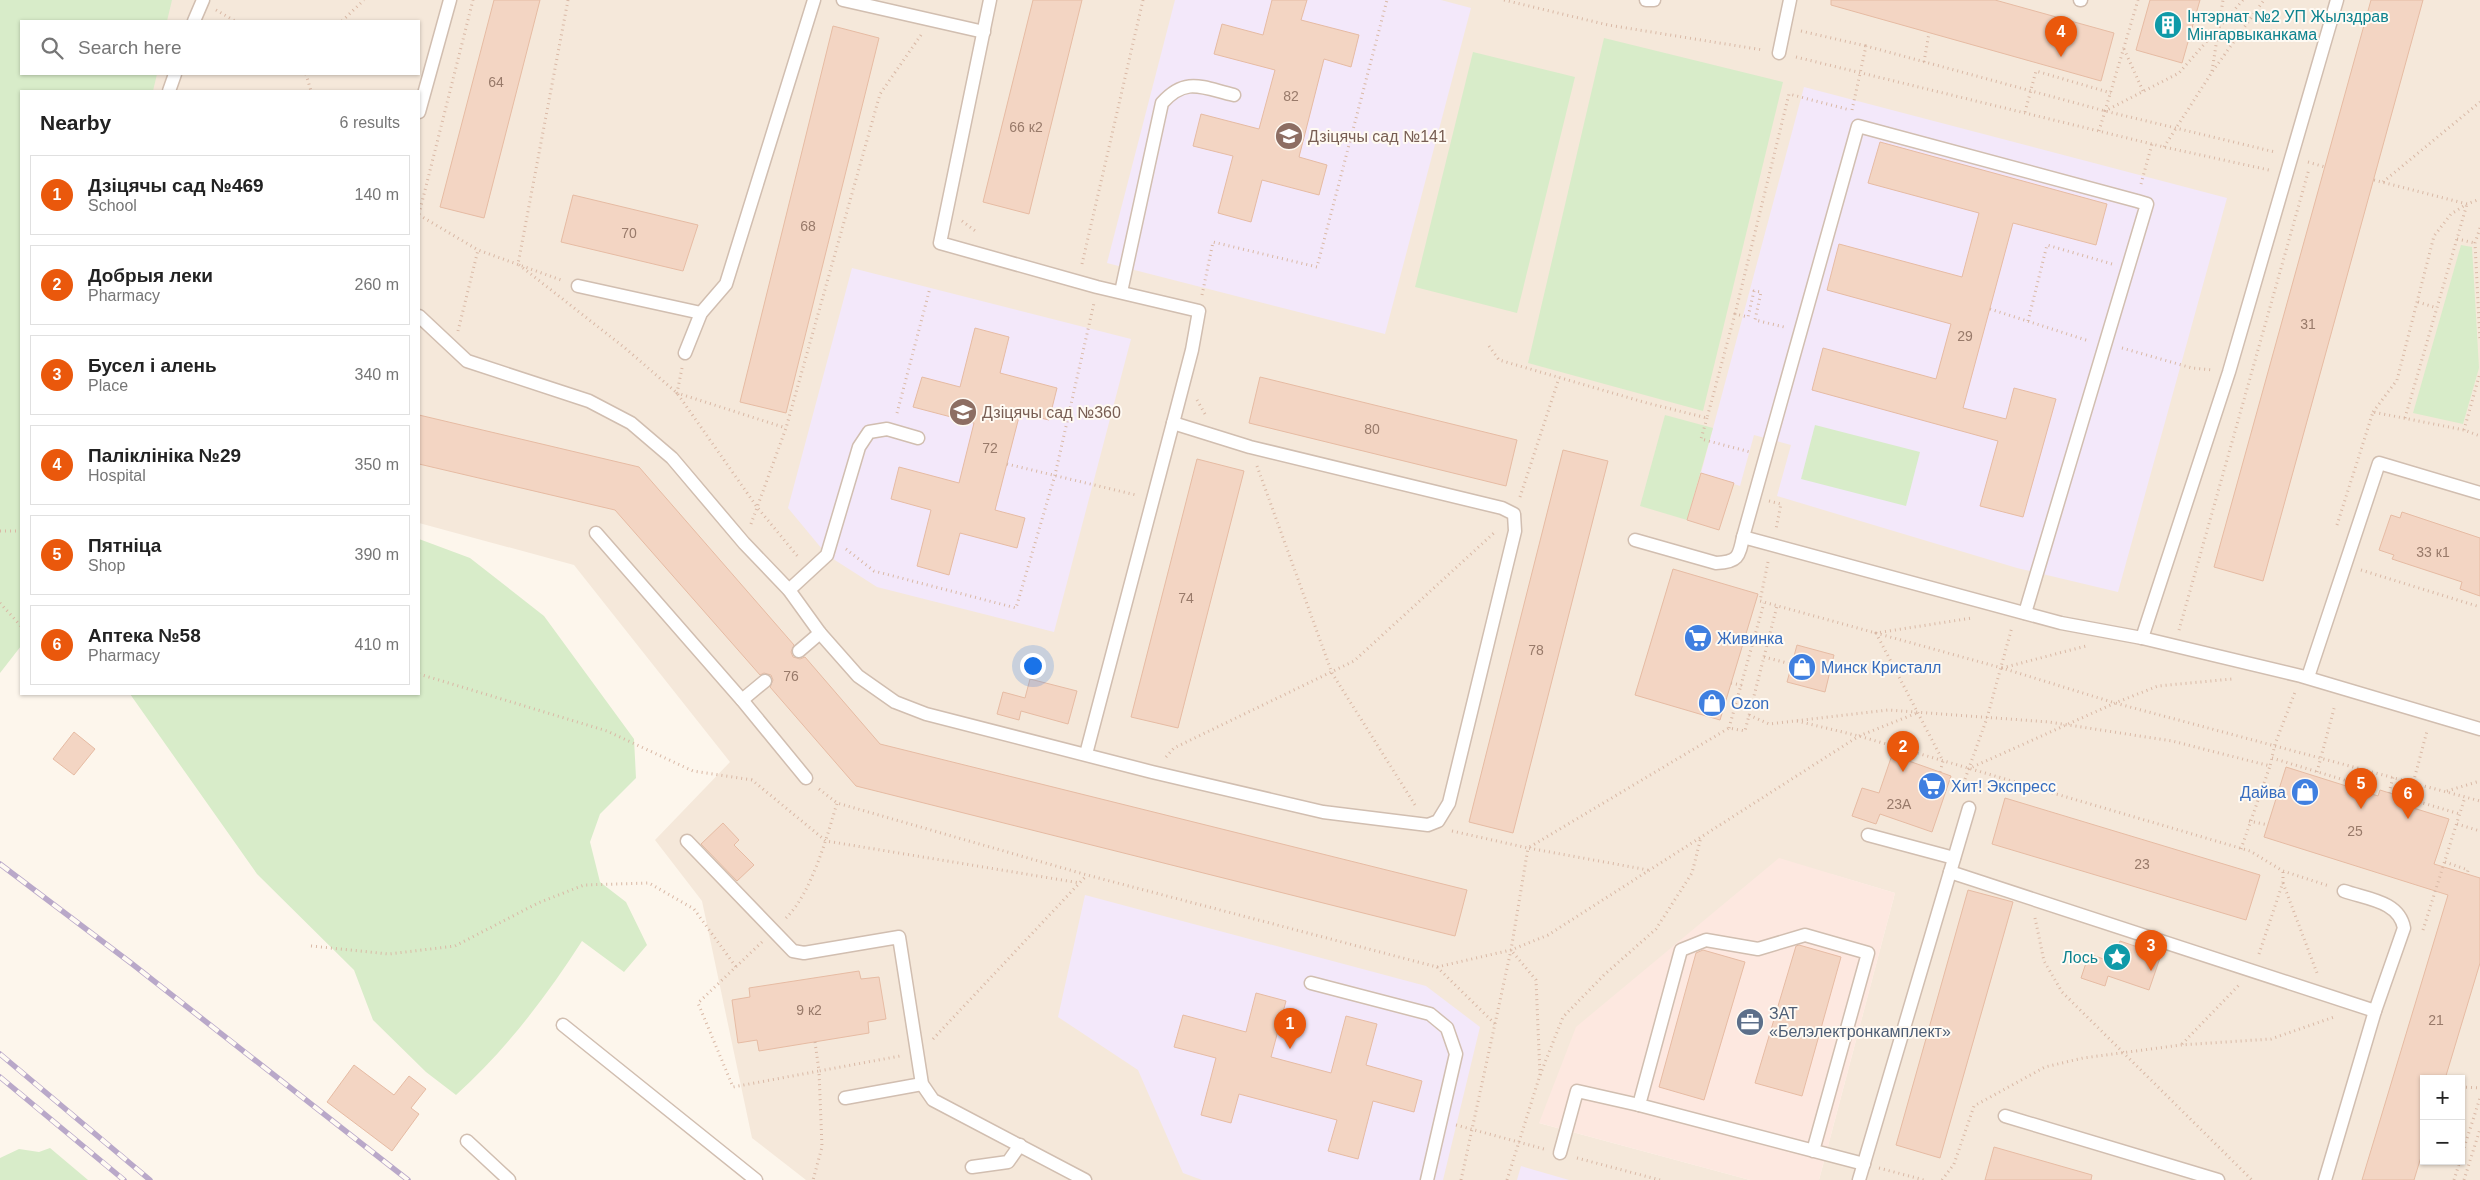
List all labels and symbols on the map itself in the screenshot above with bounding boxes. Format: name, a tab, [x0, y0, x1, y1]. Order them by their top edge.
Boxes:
place label: Інтэрнат №2 УП Жылздрав Мінгарвыканкама	[2187, 8, 2389, 43]
building icon: Інтэрнат №2 УП Жылздрав Мінгарвыканкама	[2153, 10, 2183, 40]
pin: 4	[2045, 16, 2077, 57]
house number: 64	[488, 74, 504, 90]
house number: 82	[1283, 88, 1299, 104]
house number: 66 к2	[1009, 119, 1043, 135]
school or university icon: Дзіцячы сад №141	[1274, 121, 1304, 151]
place label: Дзіцячы сад №141	[1308, 128, 1447, 145]
house number: 68	[800, 218, 816, 234]
house number: 70	[621, 225, 637, 241]
house number: 31	[2300, 316, 2316, 332]
house number: 29	[1957, 328, 1973, 344]
school or university icon: Дзіцячы сад №360	[948, 397, 978, 427]
place label: Дзіцячы сад №360	[982, 404, 1121, 421]
house number: 80	[1364, 421, 1380, 437]
house number: 72	[982, 440, 998, 456]
house number: 33 к1	[2416, 544, 2450, 560]
house number: 74	[1178, 590, 1194, 606]
supermarket icon: Живинка	[1683, 623, 1713, 653]
place label: Живинка	[1717, 630, 1783, 647]
house number: 78	[1528, 642, 1544, 658]
shop icon: Минск Кристалл	[1787, 652, 1817, 682]
your location	[1020, 653, 1046, 679]
place label: Минск Кристалл	[1821, 659, 1941, 676]
house number: 76	[783, 668, 799, 684]
shop icon: Ozon	[1697, 688, 1727, 718]
place label: Ozon	[1731, 695, 1769, 712]
pin: 2	[1887, 731, 1919, 772]
pin: 5	[2345, 768, 2377, 809]
supermarket icon: Хит! Экспресс	[1917, 771, 1947, 801]
shop icon: Дайва	[2290, 777, 2320, 807]
place label: Хит! Экспресс	[1951, 778, 2056, 795]
pin: 6	[2392, 778, 2424, 819]
place label: Дайва	[2240, 784, 2286, 801]
house number: 23А	[1887, 796, 1912, 812]
house number: 25	[2347, 823, 2363, 839]
house number: 23	[2134, 856, 2150, 872]
pin: 3	[2135, 930, 2167, 971]
place icon: Лось	[2102, 942, 2132, 972]
place label: Лось	[2062, 949, 2098, 966]
house number: 9 к2	[796, 1002, 822, 1018]
place label: ЗАТ «Белэлектронкамплект»	[1769, 1005, 1951, 1040]
office icon: ЗАТ «Белэлектронкамплект»	[1735, 1007, 1765, 1037]
pin: 1	[1274, 1008, 1306, 1049]
house number: 21	[2428, 1012, 2444, 1028]

